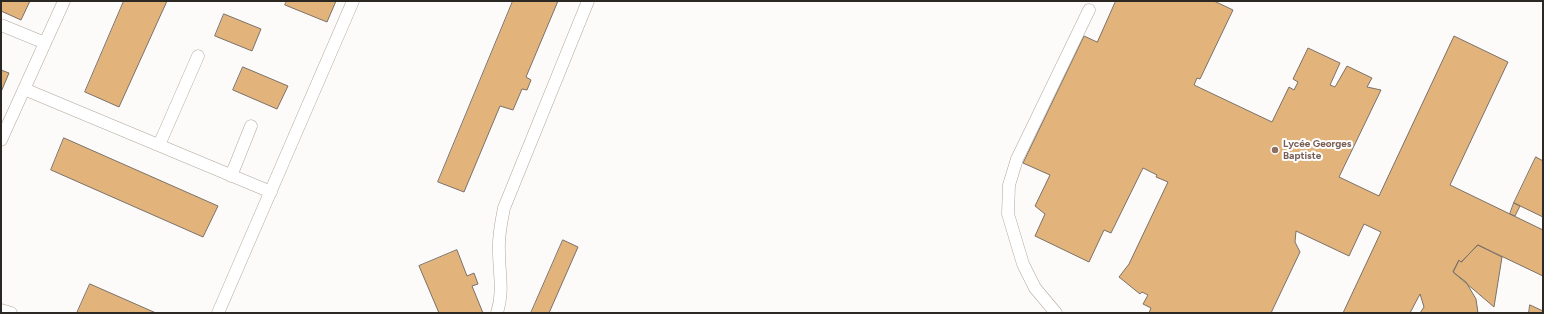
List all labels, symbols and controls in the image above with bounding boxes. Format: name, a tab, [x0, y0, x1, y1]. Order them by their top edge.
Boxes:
place label: Lycée Georges Baptiste	[1283, 138, 1352, 162]
marker: Lycée Georges Baptiste	[1270, 145, 1280, 155]

